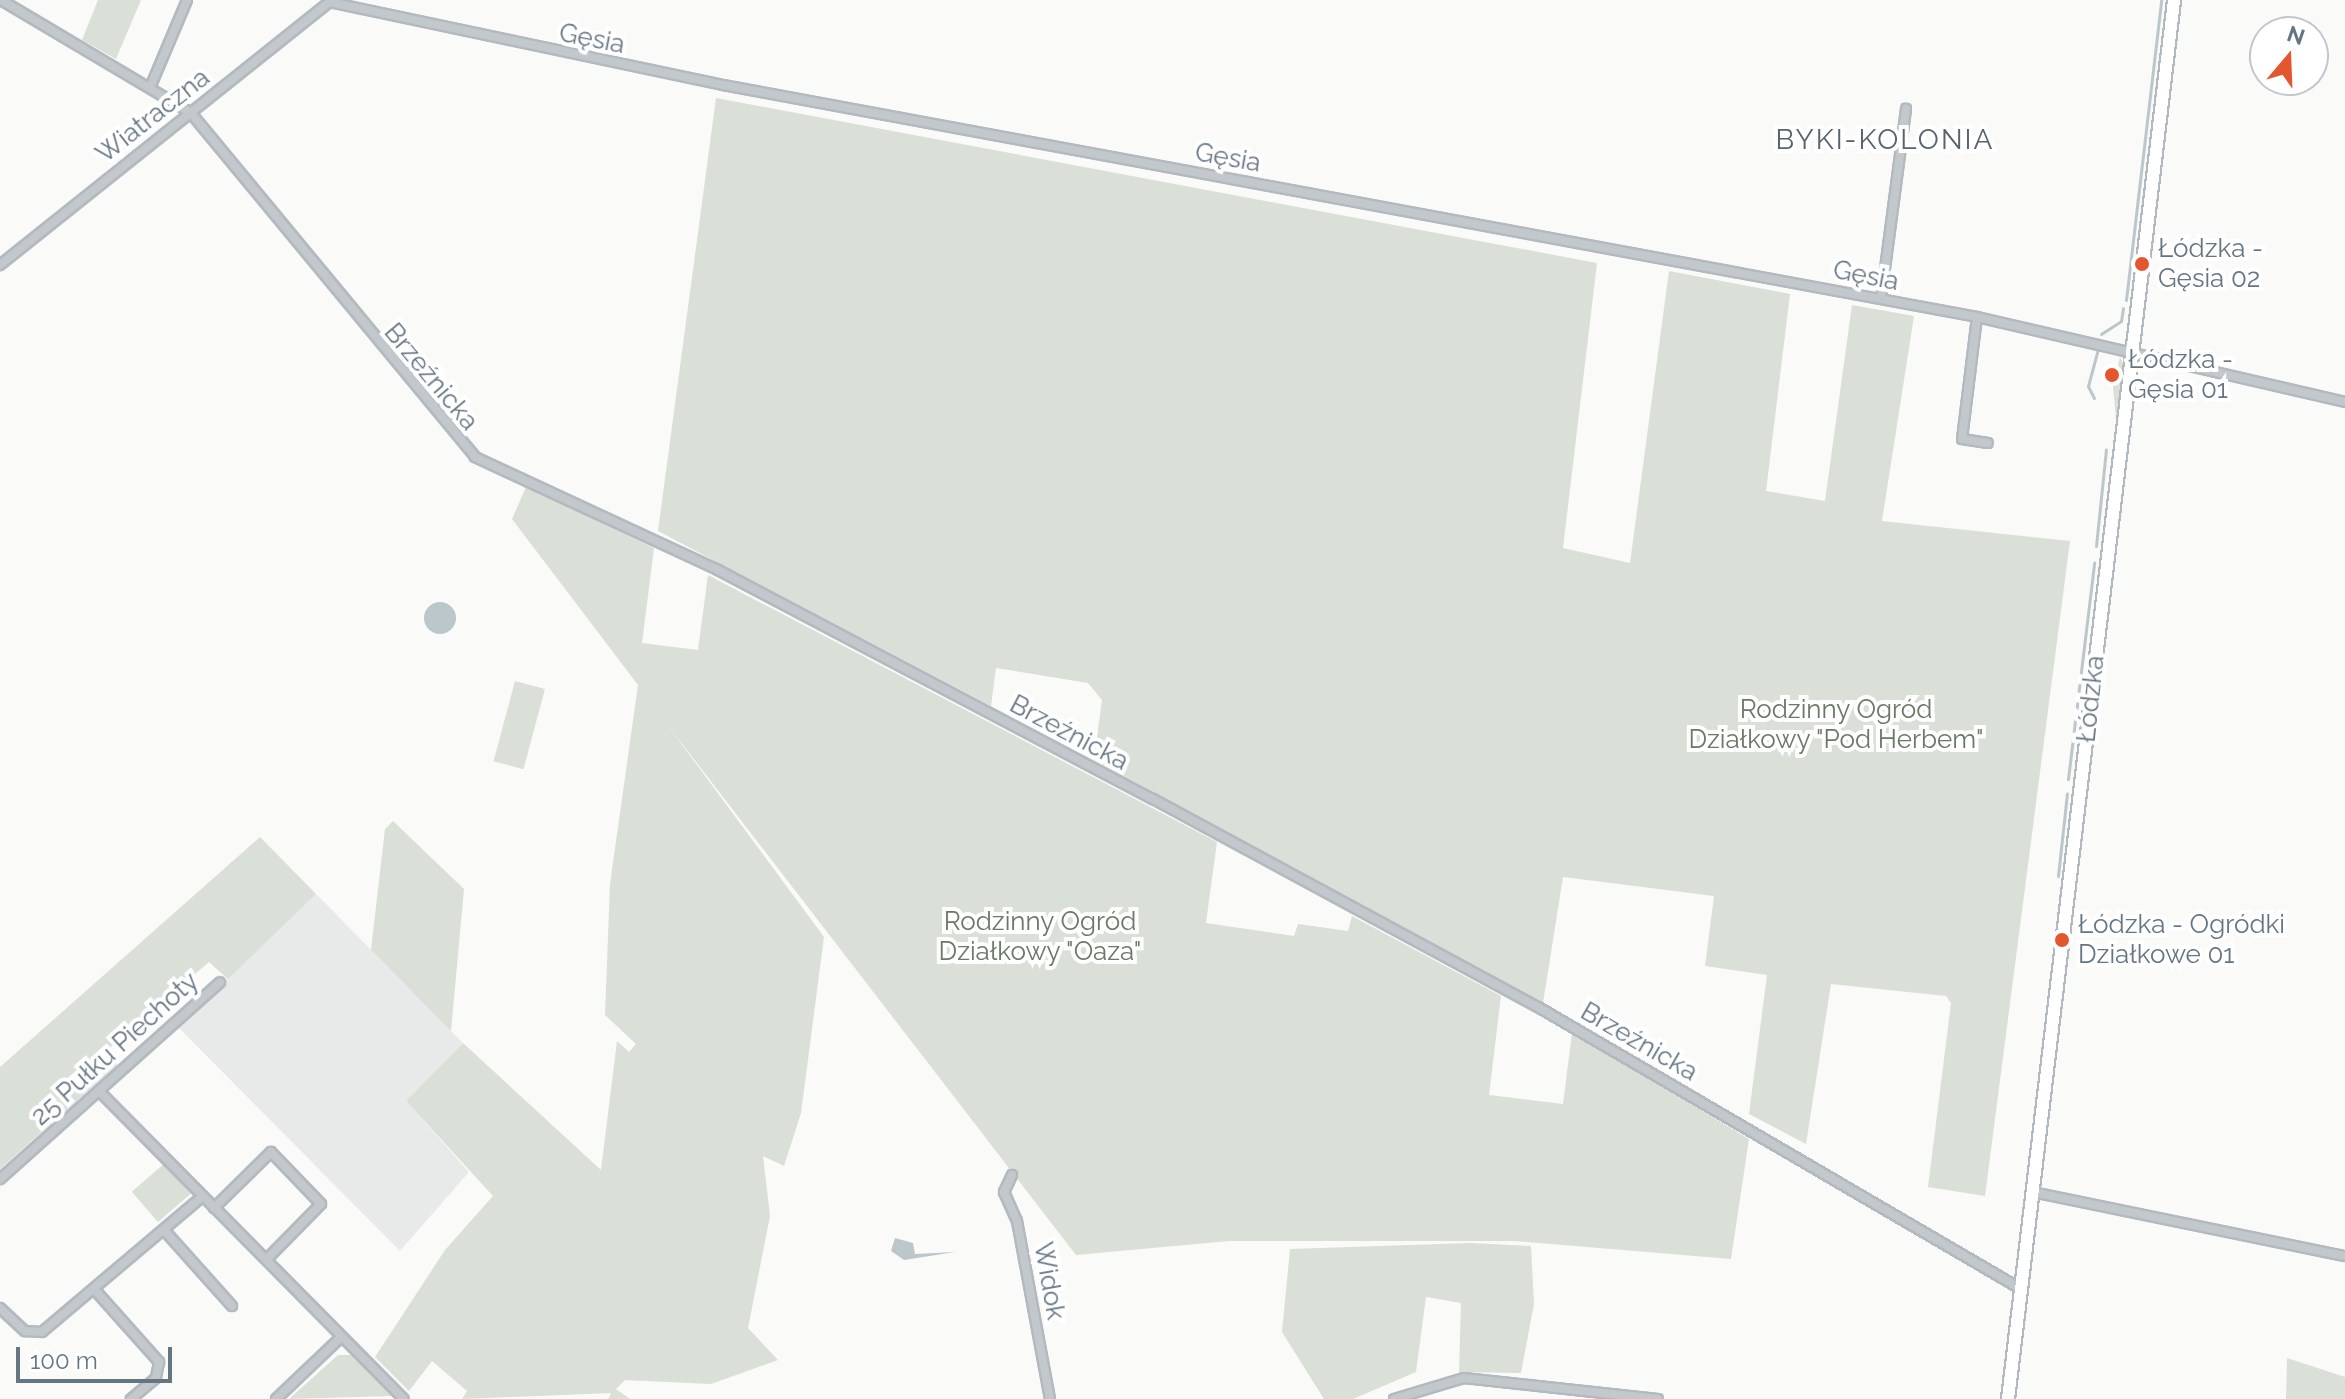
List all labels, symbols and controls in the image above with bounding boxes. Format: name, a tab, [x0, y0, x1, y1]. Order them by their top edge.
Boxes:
north arrow	[2249, 16, 2329, 96]
street label: Gęsia	[556, 17, 628, 61]
text: N	[2284, 20, 2308, 50]
street label: Wiatraczna	[90, 62, 216, 170]
district label: BYKI-KOLONIA	[1776, 123, 1994, 157]
street label: Gęsia	[1193, 137, 1263, 179]
place label: Łódzka - Gęsia 02	[2158, 233, 2263, 294]
street label: Gęsia	[1830, 254, 1902, 298]
marker: Łódzka - Gęsia 02	[2133, 255, 2151, 273]
street label: Brzeźnicka	[377, 317, 485, 437]
place label: Łódzka - Gęsia 01	[2128, 344, 2233, 406]
marker: Łódzka - Gęsia 01	[2103, 366, 2121, 384]
street label: Łódzka	[2071, 654, 2111, 744]
street label: Brzeźnicka	[1004, 689, 1134, 777]
park label: Rodzinny Ogród Działkowy "Pod Herbem"	[1688, 694, 1984, 756]
park label: Rodzinny Ogród Działkowy "Oaza"	[938, 906, 1142, 968]
place label: Łódzka - Ogródki Działkowe 01	[2078, 909, 2285, 970]
marker: Łódzka - Ogródki Działkowe 01	[2053, 931, 2071, 949]
street label: 25 Pułku Piechoty	[25, 966, 205, 1132]
street label: Brzeźnicka	[1575, 996, 1703, 1088]
street label: Widok	[1027, 1240, 1071, 1322]
scale bar	[20, 1331, 176, 1381]
text: 100 m	[30, 1346, 98, 1375]

